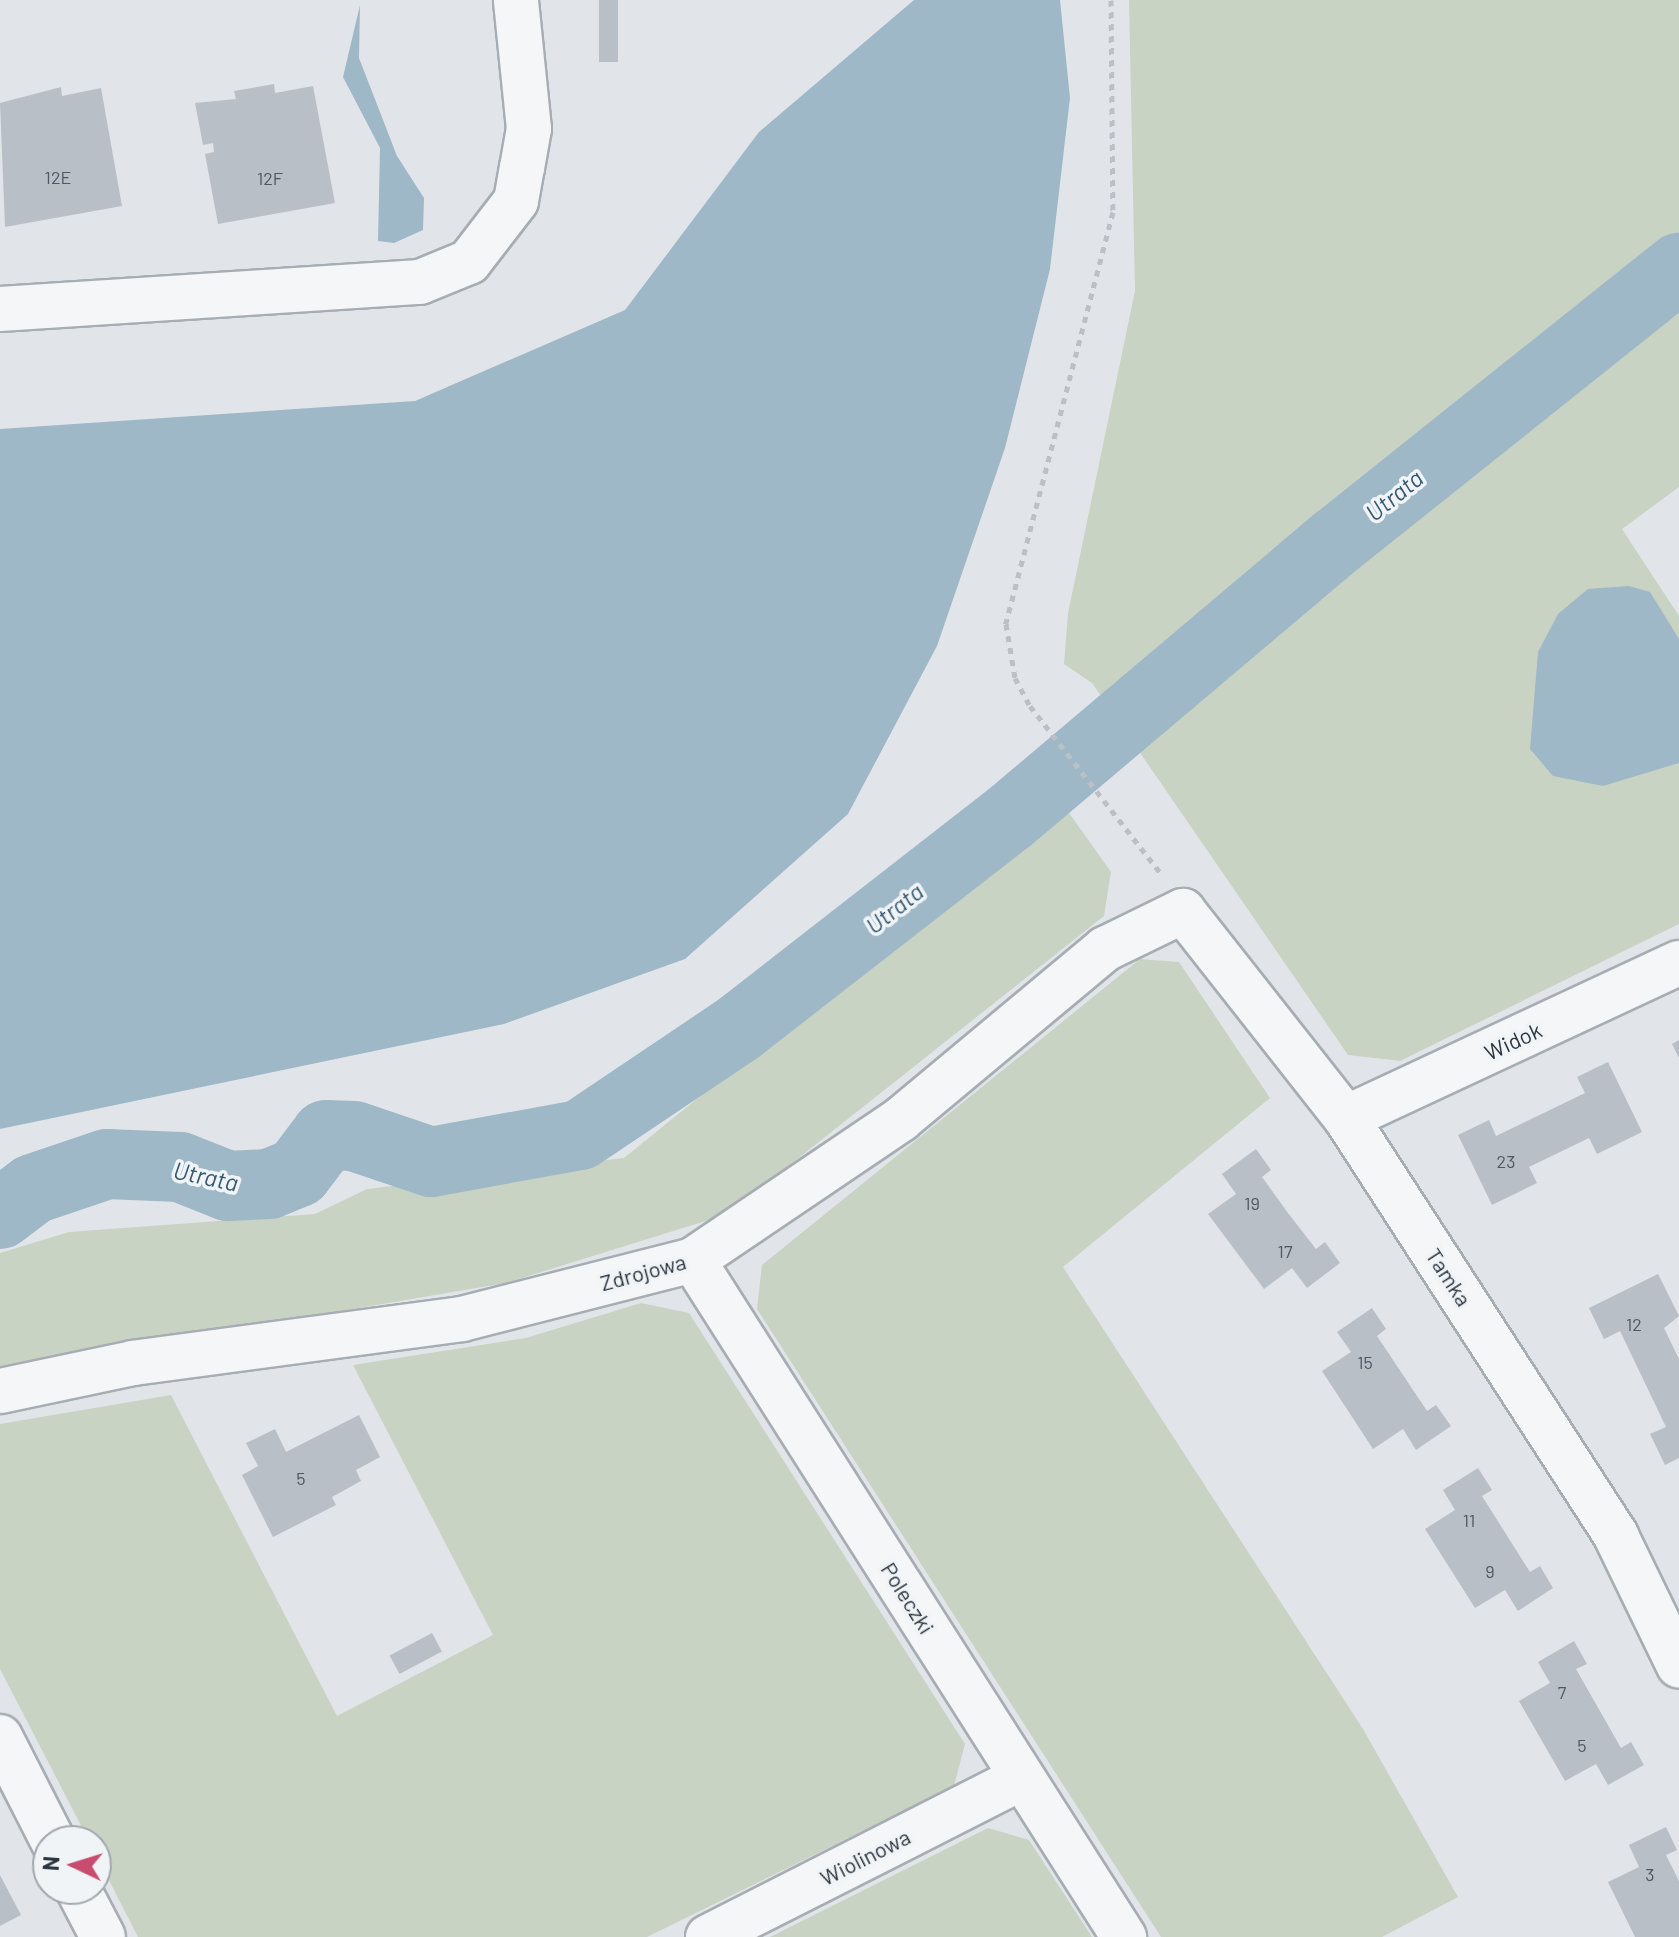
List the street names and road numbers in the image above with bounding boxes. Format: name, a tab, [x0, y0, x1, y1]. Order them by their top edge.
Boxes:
street label: Widok	[1480, 1016, 1546, 1066]
street label: Tamka	[1421, 1243, 1477, 1311]
street label: Zdrojowa	[597, 1248, 689, 1296]
street label: Poleczki	[876, 1557, 940, 1639]
street label: Wiolinowa	[815, 1823, 915, 1891]

